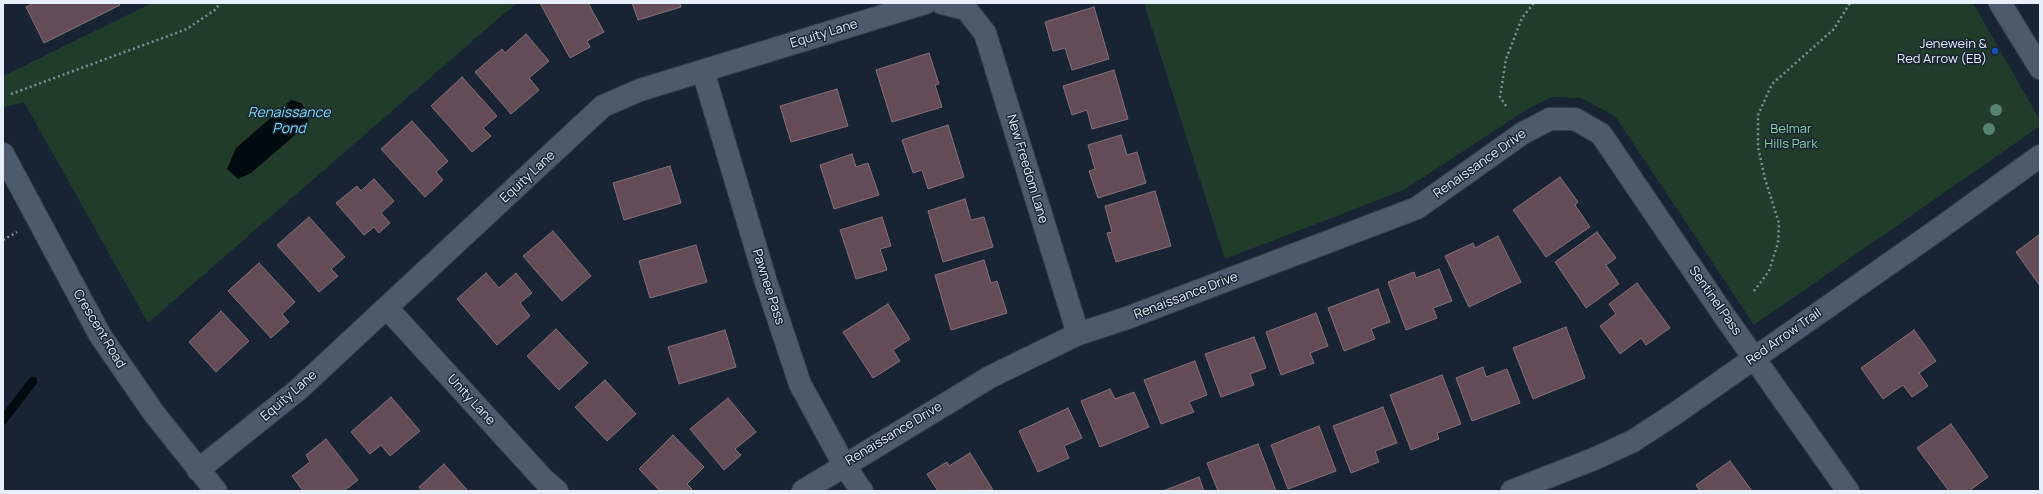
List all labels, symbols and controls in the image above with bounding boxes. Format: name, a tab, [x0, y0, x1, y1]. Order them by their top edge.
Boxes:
street label: Equity Lane	[789, 16, 859, 52]
place label: Jenewein & Red Arrow (EB)	[1897, 36, 1987, 67]
marker: Jenewein & Red Arrow (EB)	[1990, 46, 2000, 56]
water label: Renaissance Pond	[248, 105, 330, 138]
street label: New Freedom Lane	[1003, 113, 1051, 225]
park label: Belmar Hills Park	[1764, 121, 1818, 152]
street label: Renaissance Drive	[1431, 126, 1529, 202]
street label: Equity Lane	[497, 148, 559, 206]
street label: Pawnee Pass	[748, 247, 788, 327]
street label: Sentinel Pass	[1685, 263, 1745, 339]
street label: Renaissance Drive	[1132, 269, 1240, 323]
street label: Crescent Road	[69, 287, 129, 371]
street label: Red Arrow Trail	[1743, 305, 1825, 369]
street label: Equity Lane	[258, 367, 320, 425]
street label: Unity Lane	[444, 371, 498, 429]
street label: Renaissance Drive	[843, 399, 945, 469]

